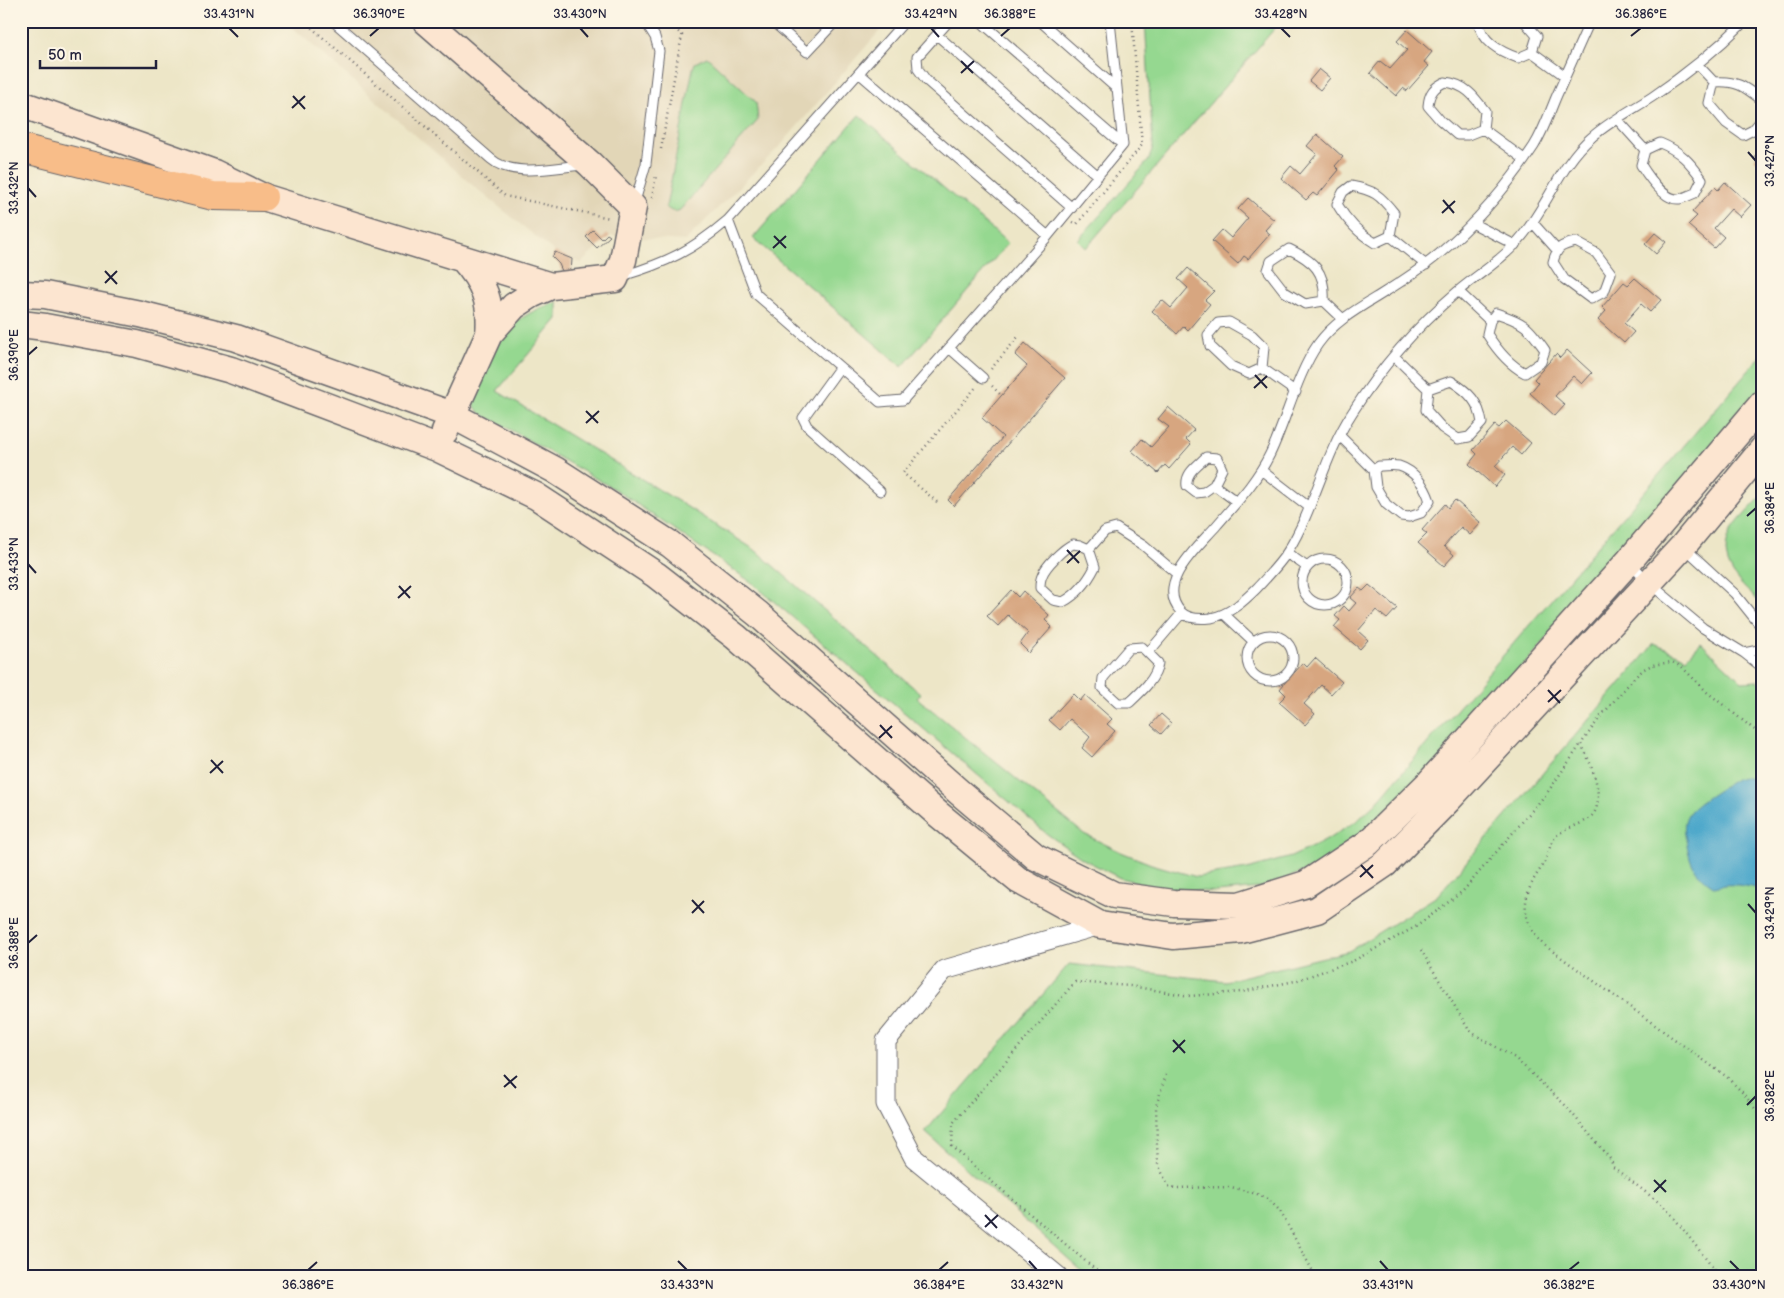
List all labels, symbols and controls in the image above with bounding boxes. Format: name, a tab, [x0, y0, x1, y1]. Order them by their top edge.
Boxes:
text: 33.431°N	[203, 7, 255, 22]
text: 36.390°E	[353, 7, 405, 22]
text: 33.430°N	[553, 7, 607, 22]
text: 33.429°N	[905, 7, 958, 22]
text: 36.388°E	[984, 7, 1036, 22]
text: 33.428°N	[1254, 7, 1308, 22]
text: 36.386°E	[1615, 7, 1667, 22]
scale bar	[40, 38, 156, 70]
text: 50 m	[48, 46, 82, 65]
text: 33.427°N	[1763, 135, 1778, 187]
text: 33.432°N	[7, 161, 22, 215]
text: 36.390°E	[7, 329, 22, 381]
text: 36.384°E	[1763, 482, 1778, 534]
text: 33.433°N	[7, 537, 22, 591]
text: 33.429°N	[1763, 887, 1778, 940]
text: 36.388°E	[7, 917, 22, 969]
text: 36.382°E	[1763, 1070, 1778, 1122]
text: 36.386°E	[282, 1278, 334, 1293]
text: 33.433°N	[660, 1278, 714, 1293]
text: 36.384°E	[913, 1278, 965, 1293]
text: 33.432°N	[1010, 1278, 1064, 1293]
text: 33.431°N	[1362, 1278, 1414, 1293]
text: 36.382°E	[1543, 1278, 1595, 1293]
text: 33.430°N	[1712, 1278, 1766, 1293]

